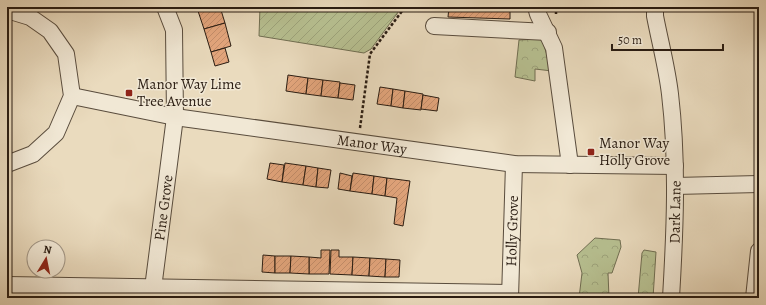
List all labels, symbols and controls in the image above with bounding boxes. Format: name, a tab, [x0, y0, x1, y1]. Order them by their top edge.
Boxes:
scale bar	[612, 26, 723, 52]
text: 50 m	[618, 32, 642, 48]
place label: Manor Way Lime Tree Avenue	[137, 74, 241, 111]
marker: Manor Way Lime Tree Avenue	[124, 88, 134, 98]
street label: Manor Way	[336, 130, 408, 159]
place label: Manor Way Holly Grove	[599, 133, 670, 170]
marker: Manor Way Holly Grove	[586, 147, 596, 157]
street label: Pine Grove	[149, 173, 178, 242]
street label: Dark Lane	[664, 180, 686, 244]
street label: Holly Grove	[501, 195, 523, 267]
north arrow	[26, 239, 66, 279]
text: N	[42, 242, 53, 258]

